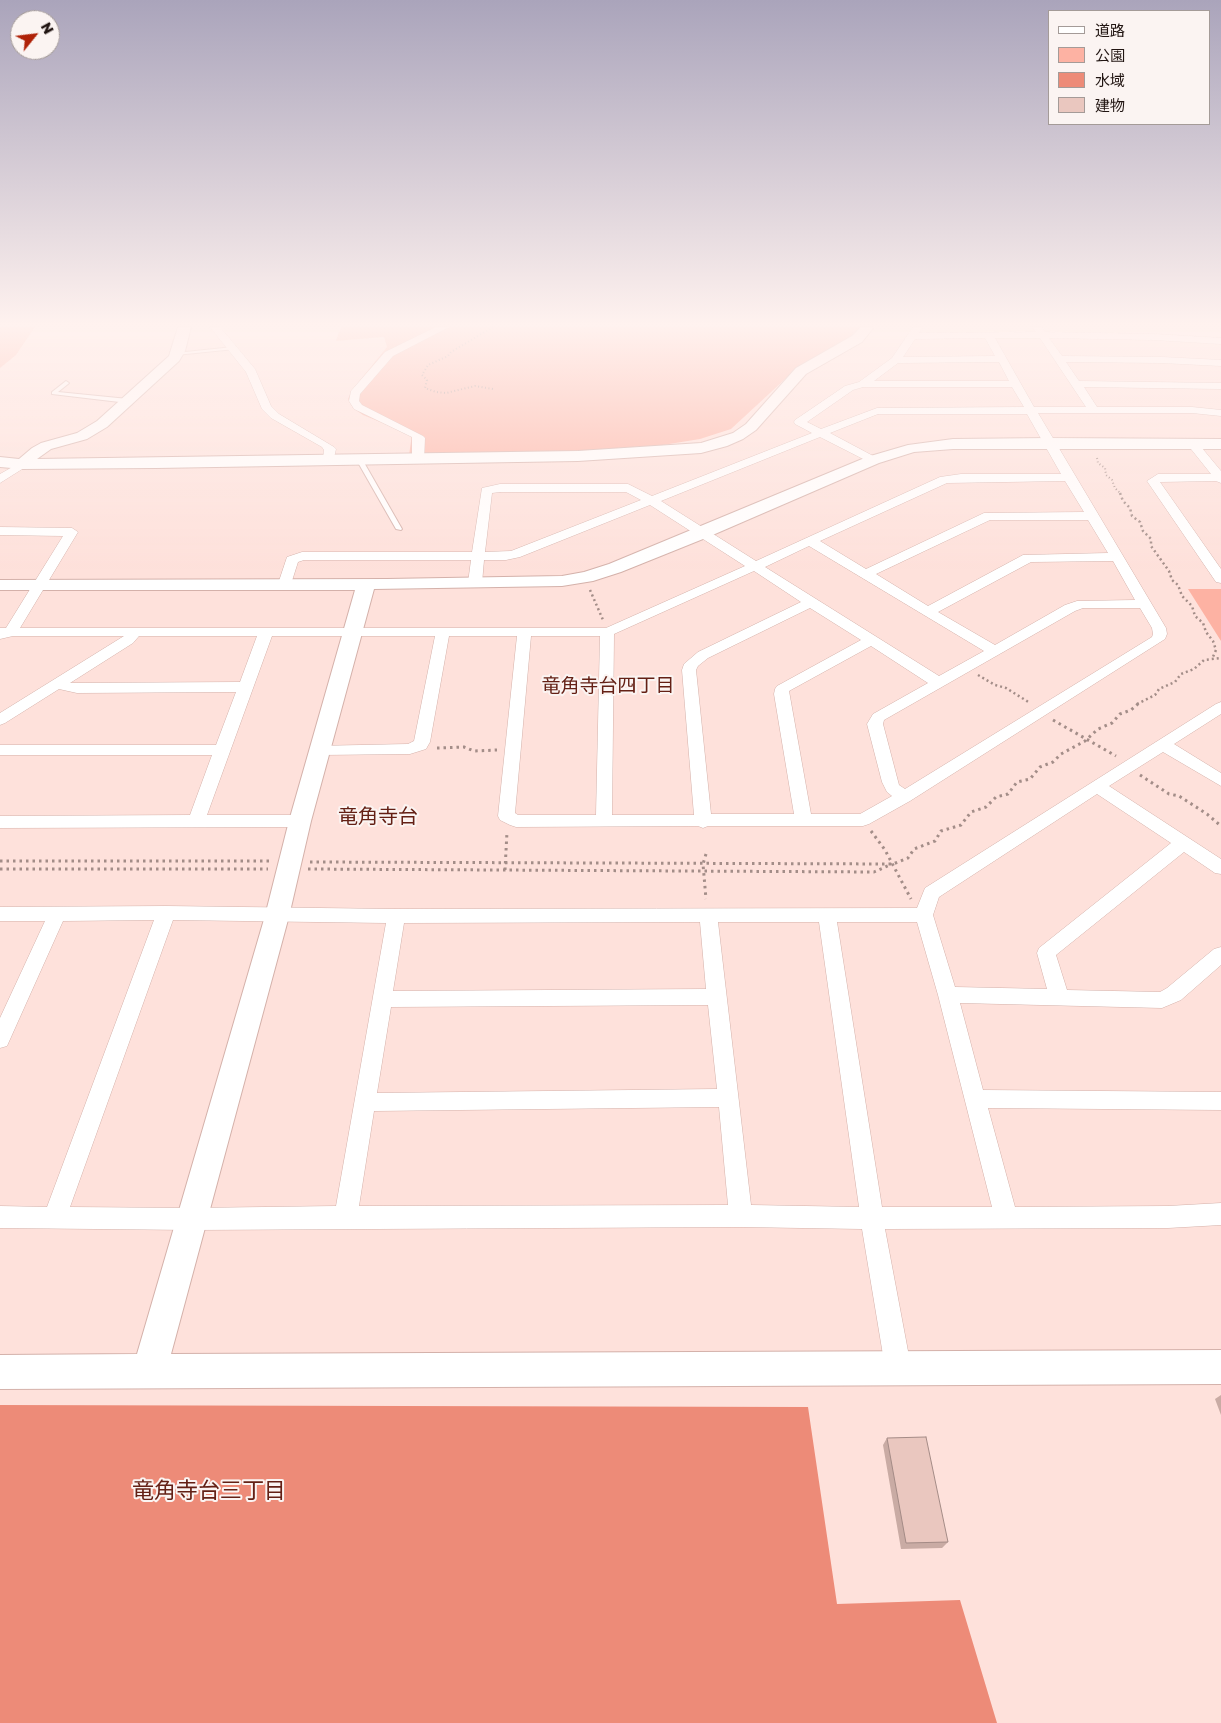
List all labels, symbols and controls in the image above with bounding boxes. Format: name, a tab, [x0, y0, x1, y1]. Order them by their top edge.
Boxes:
north arrow	[10, 10, 60, 60]
legend	[1048, 10, 1211, 125]
text: N	[38, 19, 58, 37]
text: 道路	[1095, 21, 1125, 39]
text: 公園	[1095, 46, 1125, 64]
text: 水域	[1095, 71, 1125, 89]
text: 建物	[1095, 96, 1125, 114]
district label: 竜角寺台四丁目	[542, 675, 674, 697]
district label: 竜角寺台	[338, 805, 418, 829]
district label: 竜角寺台三丁目	[132, 1478, 286, 1504]

